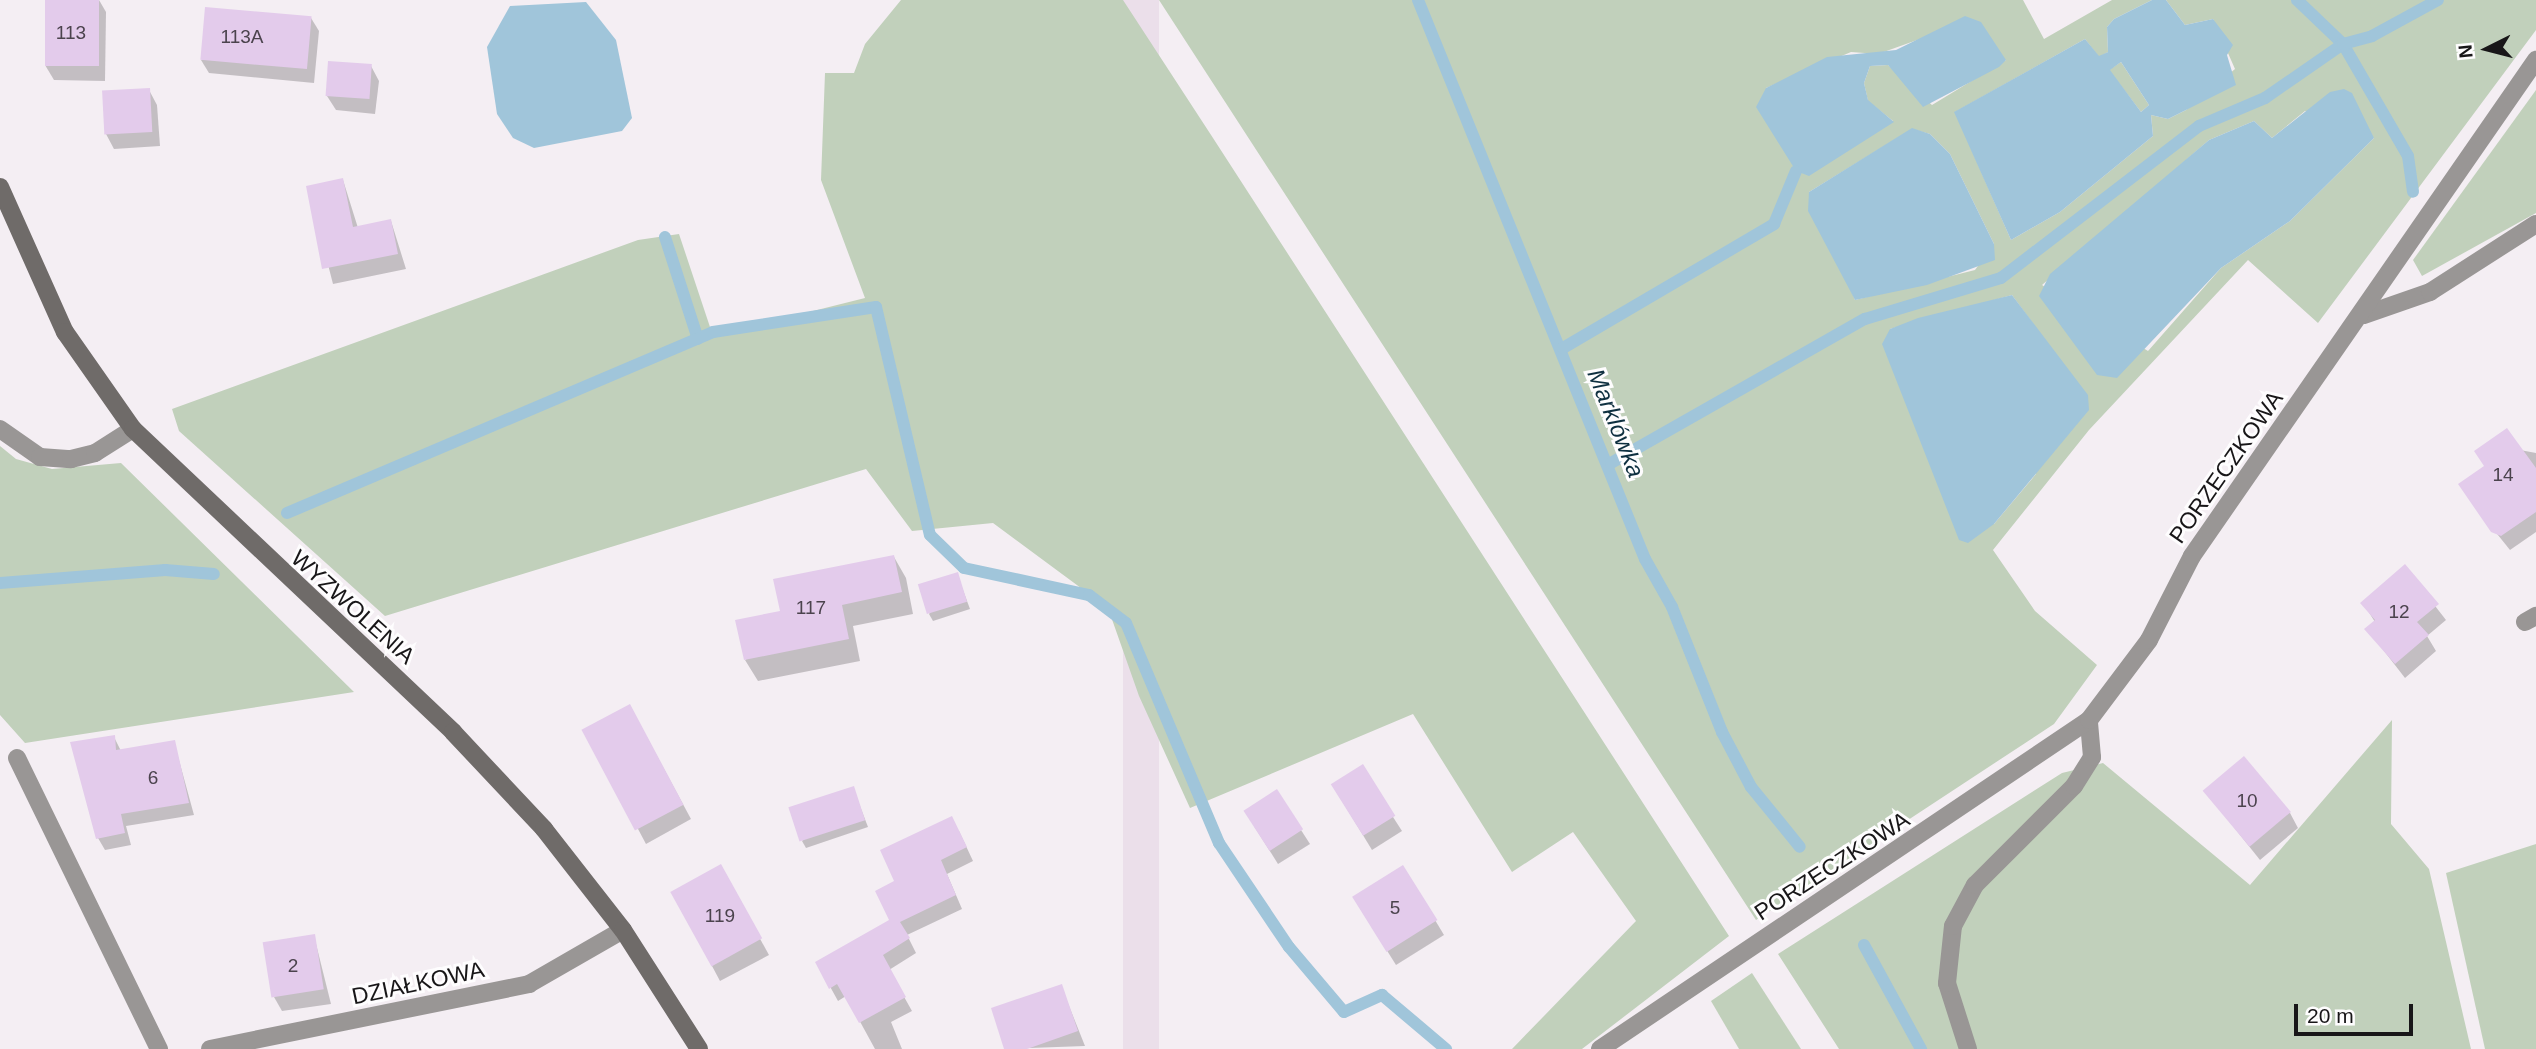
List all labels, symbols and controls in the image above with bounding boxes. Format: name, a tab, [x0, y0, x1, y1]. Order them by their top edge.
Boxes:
north arrow	[2452, 14, 2522, 84]
house number: 113	[56, 22, 86, 44]
house number: 113A	[221, 26, 263, 48]
text: N	[2454, 43, 2477, 59]
water label: Marklówka	[1581, 364, 1651, 482]
street label: PORZECZKOWA	[2163, 386, 2289, 548]
house number: 14	[2492, 464, 2514, 486]
street label: WYZWOLENIA	[285, 544, 421, 670]
house number: 117	[796, 597, 826, 619]
house number: 12	[2388, 601, 2410, 623]
house number: 6	[148, 767, 158, 789]
house number: 10	[2236, 790, 2258, 812]
street label: PORZECZKOWA	[1749, 806, 1915, 926]
house number: 5	[1390, 897, 1400, 919]
house number: 119	[705, 905, 735, 927]
house number: 2	[288, 955, 298, 977]
street label: DZIAŁKOWA	[349, 956, 487, 1010]
scale bar	[2298, 990, 2417, 1034]
text: 20 m	[2307, 1004, 2354, 1027]

